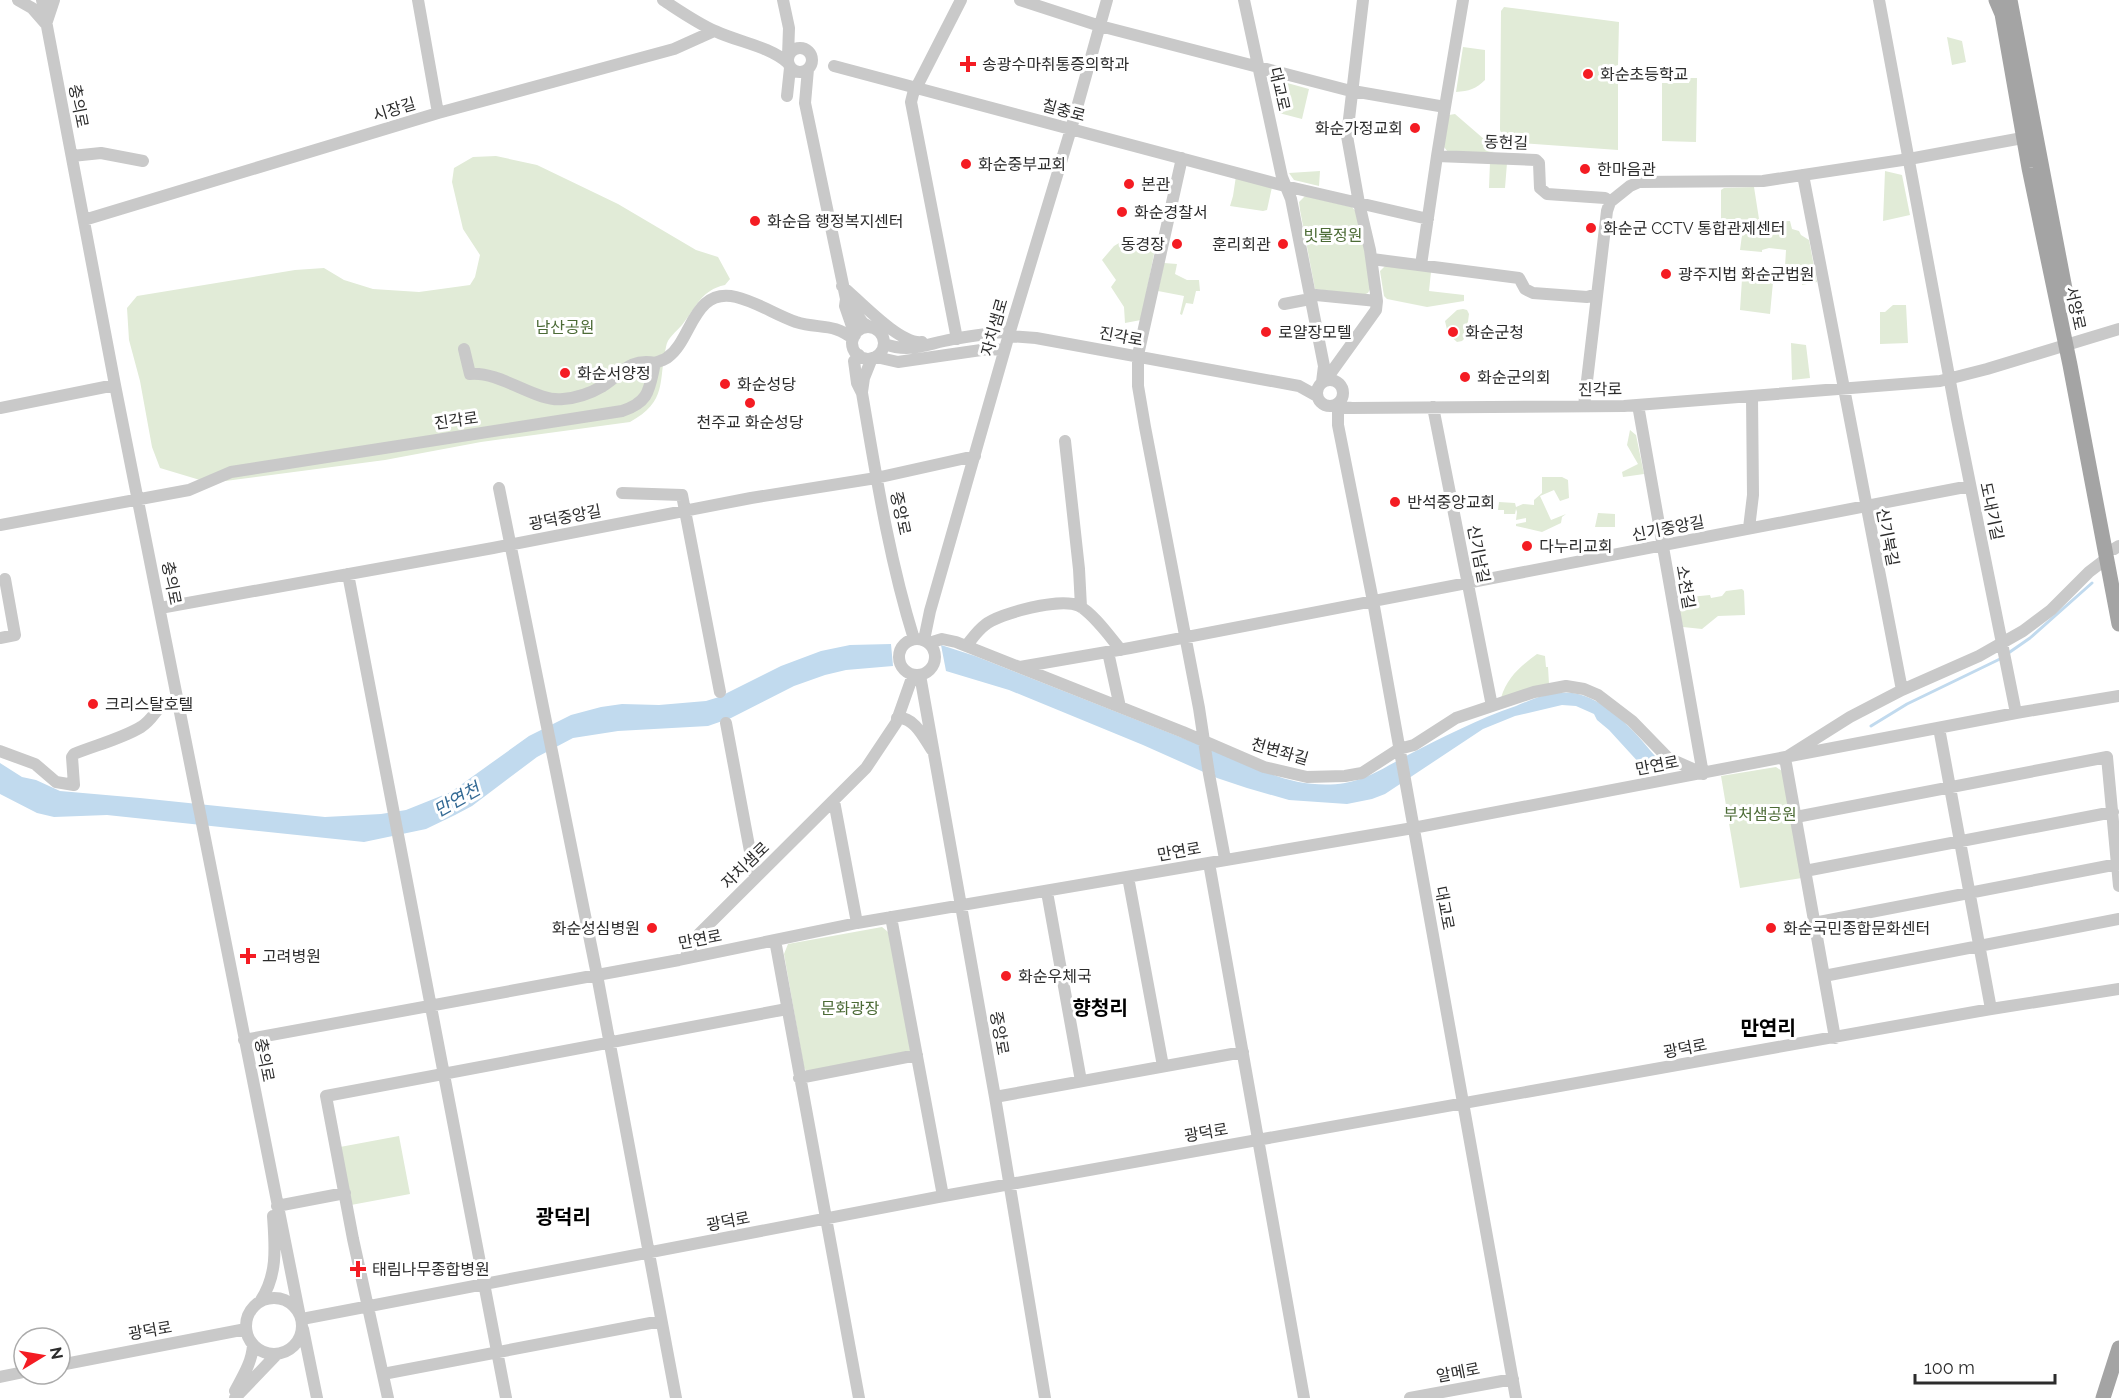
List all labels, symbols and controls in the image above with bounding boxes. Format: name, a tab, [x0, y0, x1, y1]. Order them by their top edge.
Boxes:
marker: 송광수마취통증의학과	[959, 55, 977, 73]
place label: 송광수마취통증의학과	[982, 55, 1129, 74]
street label: 대교로	[1265, 65, 1294, 113]
place label: 화순초등학교	[1600, 65, 1688, 84]
marker: 화순초등학교	[1581, 67, 1595, 81]
street label: 충의로	[65, 83, 92, 130]
street label: 시장길	[370, 94, 418, 125]
street label: 칠충로	[1040, 96, 1088, 125]
place label: 화순가정교회	[1315, 119, 1403, 138]
marker: 화순가정교회	[1408, 121, 1422, 135]
street label: 동헌길	[1484, 132, 1528, 153]
place label: 화순중부교회	[978, 155, 1066, 174]
marker: 화순중부교회	[959, 157, 973, 171]
place label: 한마음관	[1597, 160, 1656, 179]
marker: 한마음관	[1578, 162, 1592, 176]
place label: 본관	[1141, 175, 1171, 194]
marker: 본관	[1122, 177, 1136, 191]
place label: 화순경찰서	[1134, 203, 1208, 222]
marker: 화순경찰서	[1115, 205, 1129, 219]
place label: 화순읍 행정복지센터	[767, 212, 904, 231]
marker: 화순읍 행정복지센터	[748, 214, 762, 228]
place label: 화순군 CCTV 통합관제센터	[1603, 219, 1786, 238]
marker: 화순군 CCTV 통합관제센터	[1584, 221, 1598, 235]
park label: 빗물정원	[1304, 226, 1362, 245]
place label: 동경장	[1121, 235, 1165, 254]
place label: 훈리회관	[1212, 235, 1271, 254]
marker: 동경장	[1170, 237, 1184, 251]
marker: 훈리회관	[1276, 237, 1290, 251]
place label: 광주지법 화순군법원	[1678, 265, 1815, 284]
marker: 광주지법 화순군법원	[1659, 267, 1673, 281]
street label: 서양로	[2062, 285, 2089, 332]
street label: 자치샘로	[977, 296, 1012, 358]
park label: 남산공원	[536, 318, 594, 337]
street label: 진각로	[1098, 323, 1145, 350]
place label: 로얄장모텔	[1278, 323, 1352, 342]
place label: 화순군청	[1465, 323, 1524, 342]
marker: 로얄장모텔	[1259, 325, 1273, 339]
marker: 화순군청	[1446, 325, 1460, 339]
place label: 화순서양정	[577, 364, 651, 383]
marker: 화순서양정	[558, 366, 572, 380]
place label: 화순군의회	[1477, 368, 1551, 387]
marker: 화순군의회	[1458, 370, 1472, 384]
place label: 화순성당	[737, 375, 796, 394]
marker: 화순성당	[718, 377, 732, 391]
street label: 진각로	[1578, 380, 1623, 399]
marker: 천주교 화순성당	[743, 396, 757, 410]
street label: 진각로	[433, 408, 480, 433]
place label: 천주교 화순성당	[696, 413, 804, 432]
street label: 도내기길	[1976, 480, 2007, 542]
street label: 중앙로	[887, 490, 914, 537]
place label: 반석중앙교회	[1407, 493, 1495, 512]
marker: 반석중앙교회	[1388, 495, 1402, 509]
street label: 광덕중앙길	[527, 501, 603, 534]
street label: 신기북길	[1873, 506, 1902, 568]
street label: 신기중앙길	[1630, 512, 1706, 545]
street label: 신기남길	[1464, 523, 1493, 585]
place label: 다누리교회	[1539, 537, 1613, 556]
marker: 다누리교회	[1520, 539, 1534, 553]
street label: 충의로	[158, 560, 185, 607]
street label: 소천길	[1672, 564, 1699, 610]
place label: 크리스탈호텔	[105, 695, 193, 714]
marker: 크리스탈호텔	[86, 697, 100, 711]
street label: 천변좌길	[1249, 734, 1311, 769]
street label: 만연로	[1634, 752, 1681, 779]
water label: 만연천	[430, 777, 486, 821]
park label: 부처샘공원	[1723, 805, 1797, 824]
street label: 자치샘로	[718, 838, 773, 893]
street label: 만연로	[1156, 838, 1203, 865]
street label: 대교로	[1431, 885, 1458, 932]
place label: 화순성심병원	[552, 919, 640, 938]
place label: 화순국민종합문화센터	[1783, 919, 1930, 938]
marker: 화순성심병원	[645, 921, 659, 935]
marker: 화순국민종합문화센터	[1764, 921, 1778, 935]
street label: 만연로	[677, 926, 724, 953]
marker: 고려병원	[239, 947, 257, 965]
place label: 고려병원	[262, 947, 321, 966]
place label: 화순우체국	[1018, 967, 1092, 986]
marker: 화순우체국	[999, 969, 1013, 983]
district label: 향청리	[1072, 996, 1128, 1020]
park label: 문화광장	[821, 999, 880, 1018]
street label: 중앙로	[986, 1010, 1013, 1057]
district label: 만연리	[1740, 1016, 1796, 1040]
street label: 광덕로	[1662, 1035, 1709, 1062]
street label: 충의로	[251, 1037, 278, 1084]
street label: 광덕로	[1183, 1119, 1230, 1146]
district label: 광덕리	[535, 1205, 591, 1229]
street label: 광덕로	[705, 1208, 752, 1235]
marker: 태림나무종합병원	[349, 1260, 367, 1278]
place label: 태림나무종합병원	[372, 1260, 490, 1279]
street label: 광덕로	[127, 1317, 174, 1344]
north arrow	[12, 1326, 72, 1386]
text: N	[46, 1345, 67, 1361]
scale bar	[1915, 1347, 2054, 1385]
text: 100 m	[1924, 1357, 1975, 1378]
street label: 알메로	[1435, 1359, 1482, 1386]

